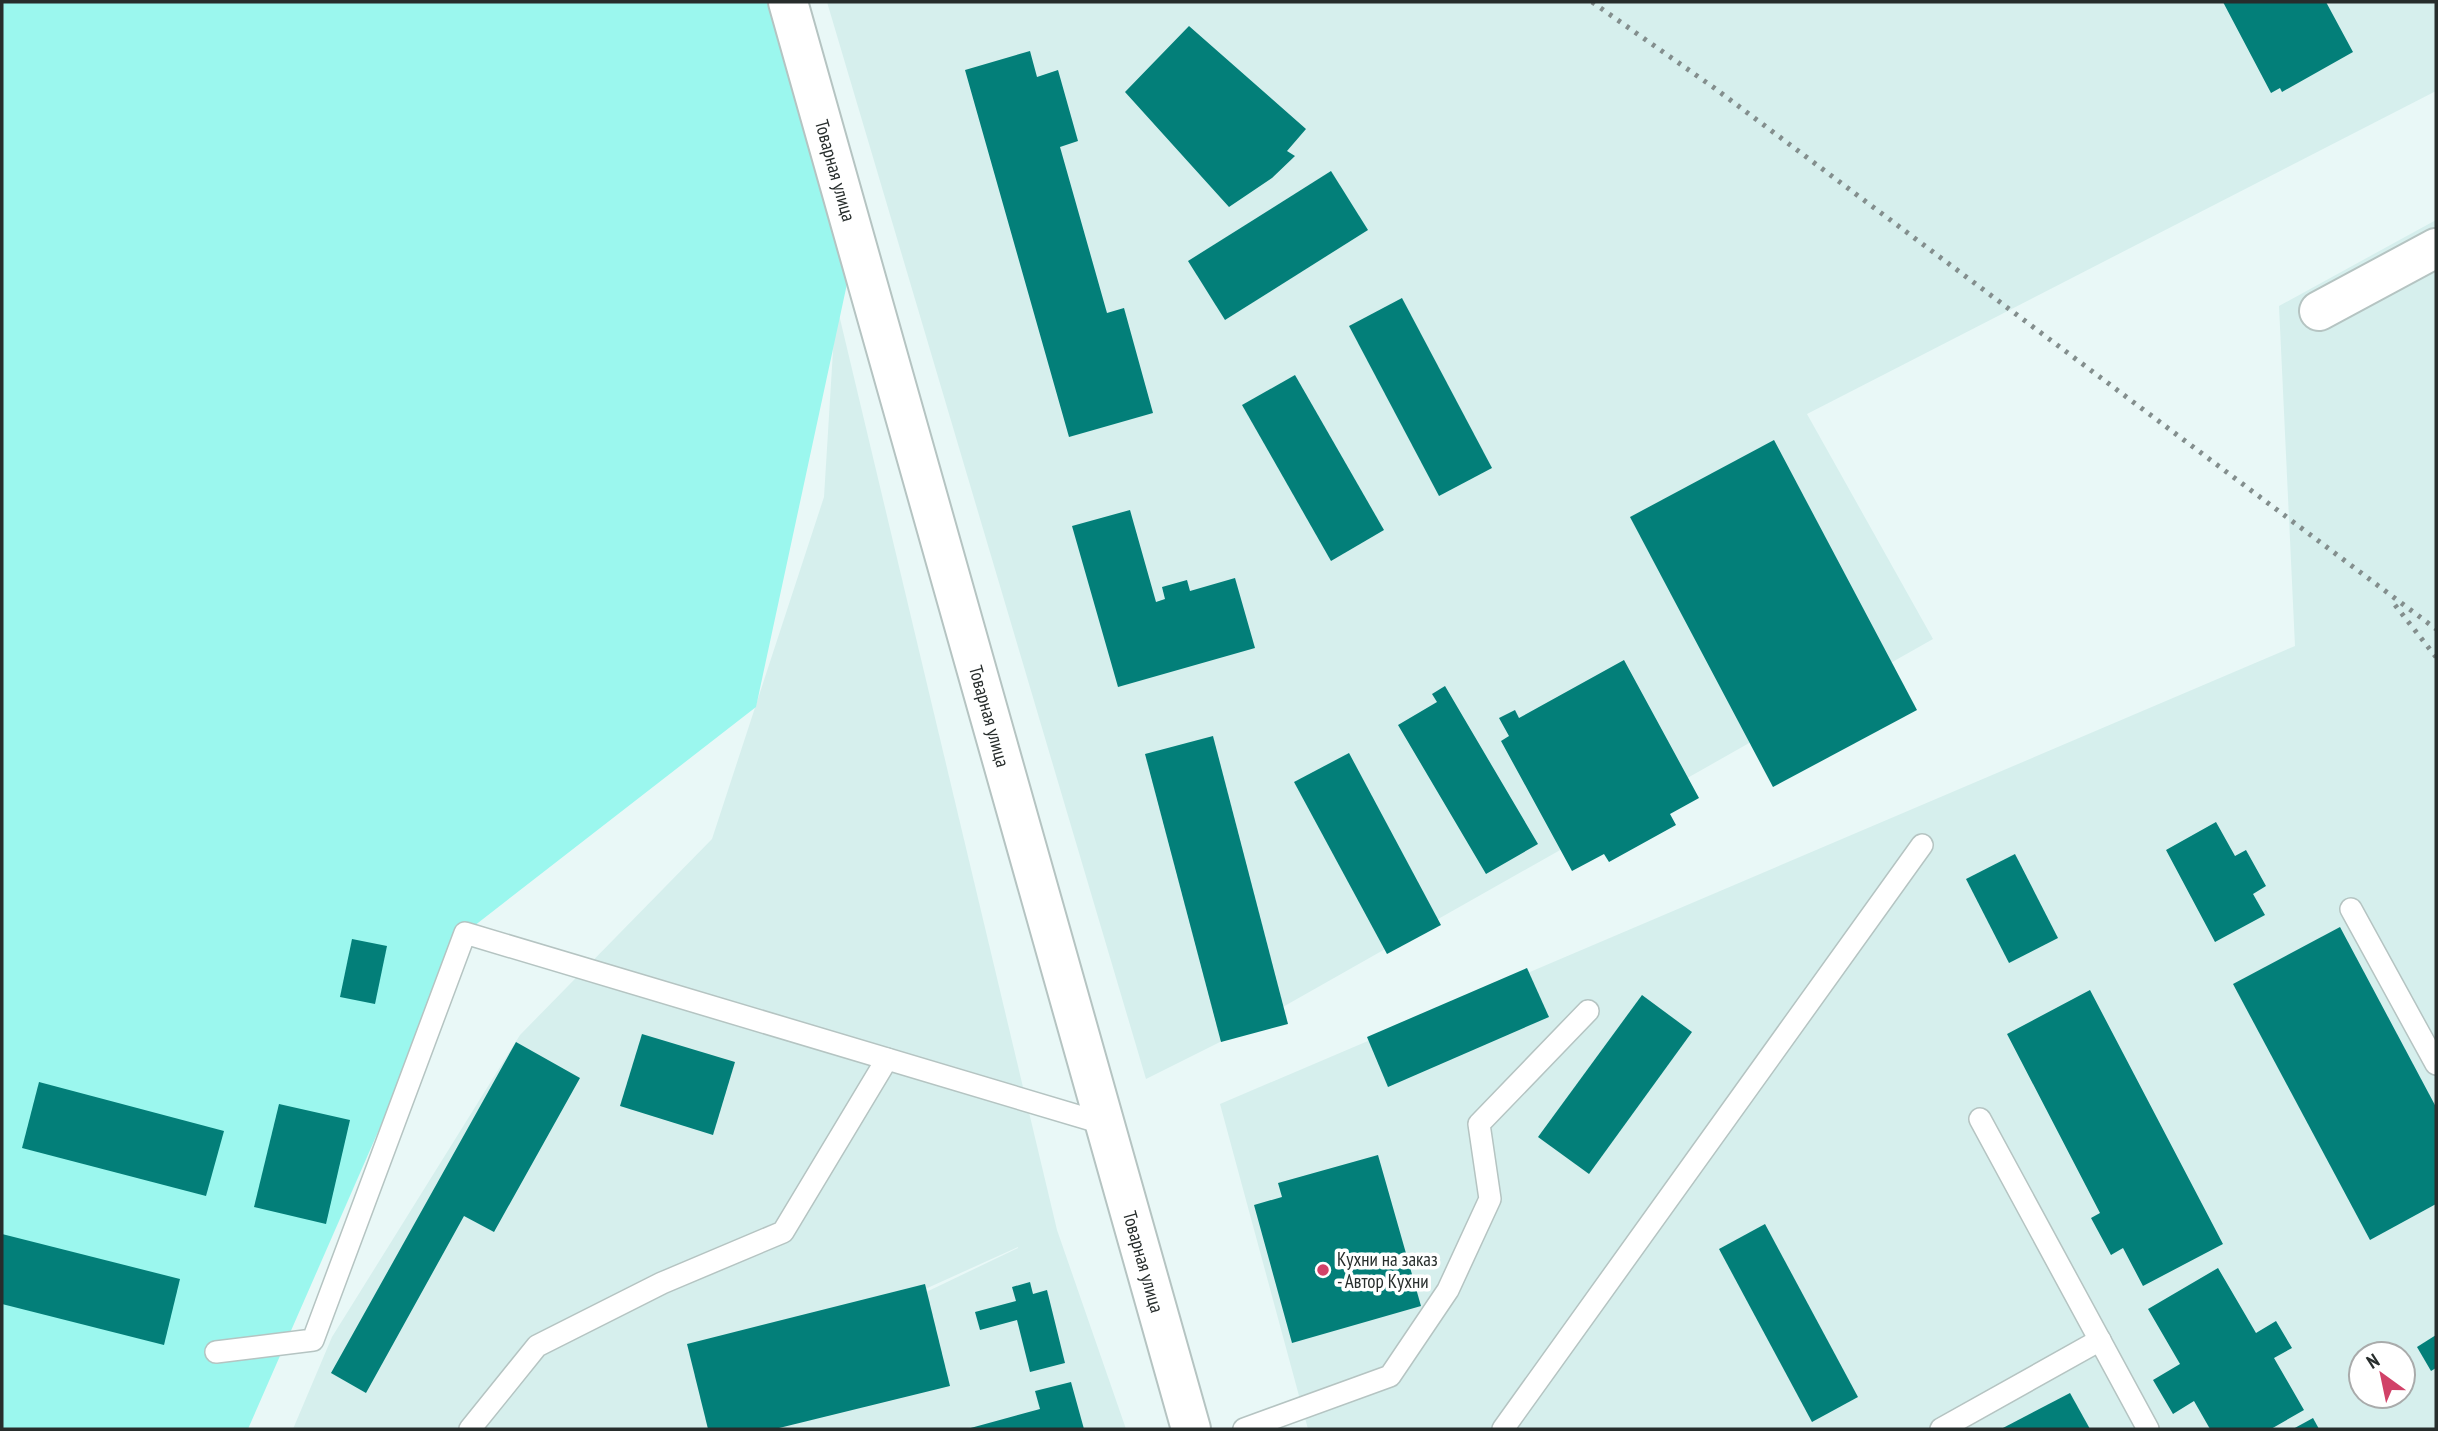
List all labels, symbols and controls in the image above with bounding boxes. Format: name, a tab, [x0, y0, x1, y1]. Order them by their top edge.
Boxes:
street label: Товарная улица	[810, 117, 861, 224]
street label: Товарная улица	[964, 663, 1015, 770]
street label: Товарная улица	[1118, 1208, 1170, 1315]
place label: Кухни на заказ - Автор Кухни	[1337, 1247, 1438, 1293]
marker: Кухни на заказ - Автор Кухни	[1315, 1262, 1331, 1278]
north arrow	[2347, 1340, 2417, 1410]
text: N	[2362, 1348, 2384, 1374]

